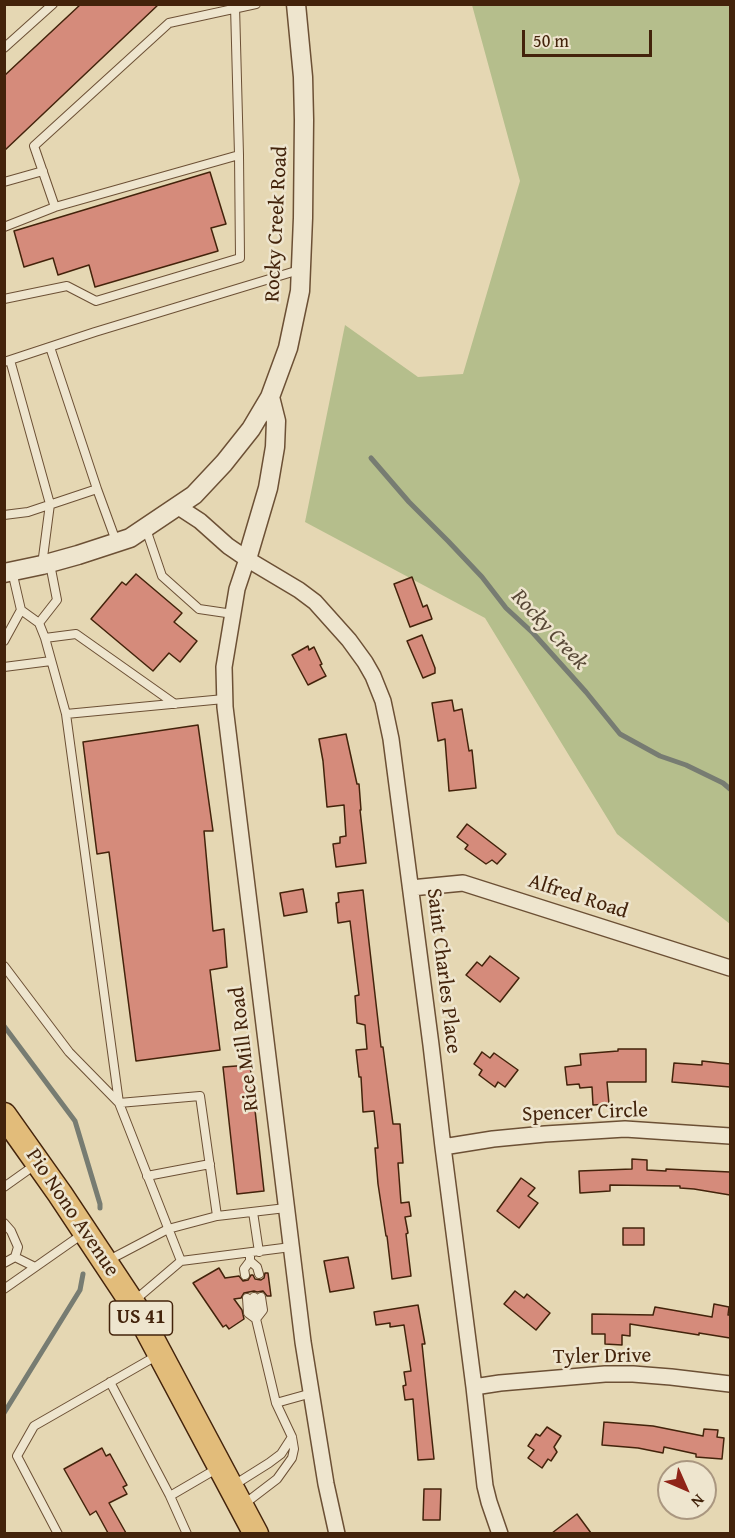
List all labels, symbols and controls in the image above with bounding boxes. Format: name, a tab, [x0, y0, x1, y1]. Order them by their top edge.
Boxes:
scale bar	[525, 18, 656, 56]
text: 50 m	[533, 27, 569, 54]
street label: Rocky Creek Road	[260, 145, 294, 303]
water label: Rocky Creek	[505, 584, 593, 676]
street label: Alfred Road	[525, 869, 631, 925]
street label: Saint Charles Place	[420, 887, 466, 1055]
street label: Rice Mill Road	[225, 985, 265, 1113]
street label: Spencer Circle	[522, 1098, 648, 1128]
street label: Pio Nono Avenue	[20, 1144, 124, 1282]
road number: US 41	[110, 1301, 172, 1335]
street label: Tyler Drive	[553, 1344, 651, 1370]
north arrow	[657, 1460, 717, 1520]
text: N	[686, 1489, 711, 1514]

